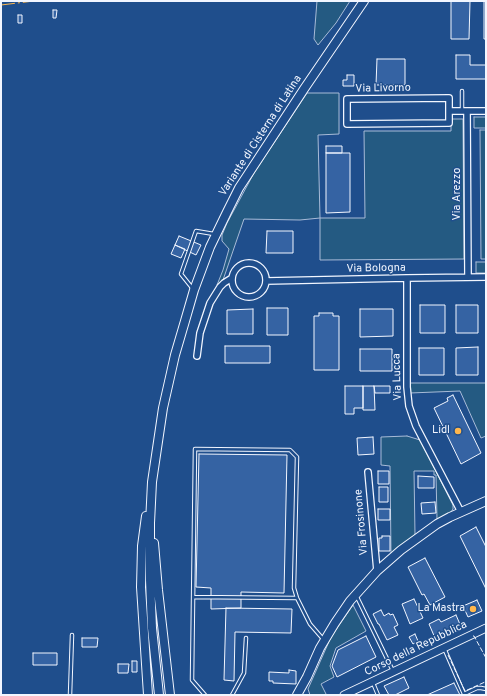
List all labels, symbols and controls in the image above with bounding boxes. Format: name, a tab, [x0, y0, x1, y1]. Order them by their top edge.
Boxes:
street label: Variante di Cisterna di Latina	[217, 73, 305, 199]
street label: Via Livorno	[355, 82, 411, 96]
street label: Via Arezzo	[451, 168, 465, 220]
street label: Via Bologna	[346, 262, 406, 276]
street label: Via Lucca	[391, 353, 405, 401]
place label: Lidl	[432, 424, 450, 438]
marker: Lidl	[453, 426, 463, 436]
street label: Via Frosinone	[353, 488, 371, 556]
place label: La Mastra	[418, 602, 465, 616]
marker: La Mastra	[468, 604, 478, 614]
street label: Corso della Repubblica	[363, 618, 469, 680]

